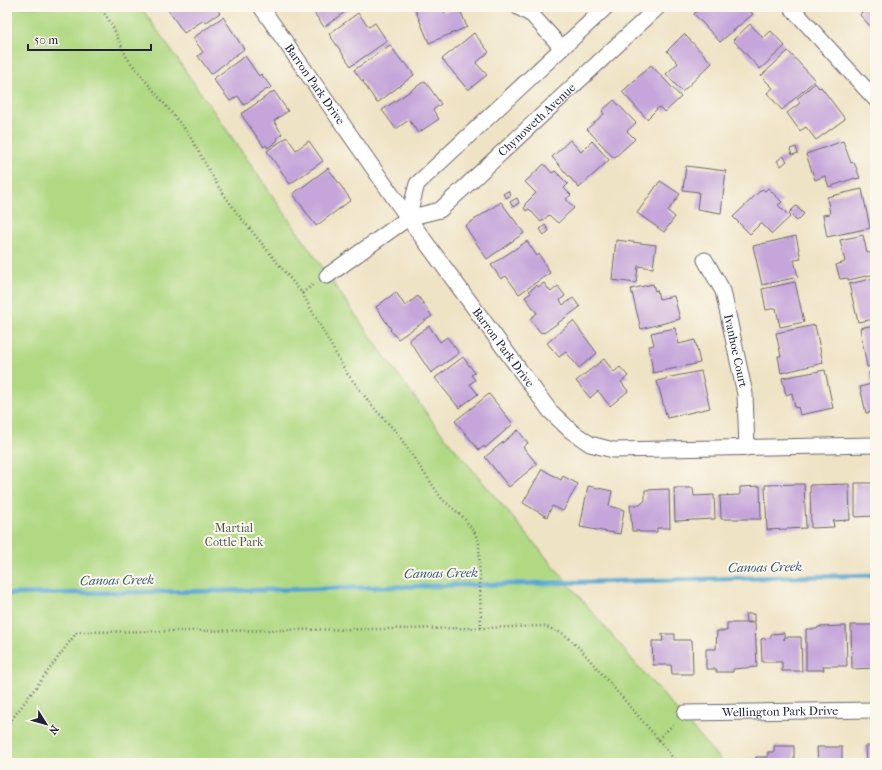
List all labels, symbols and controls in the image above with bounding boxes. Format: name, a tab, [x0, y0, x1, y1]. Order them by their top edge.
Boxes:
scale bar	[28, 26, 151, 52]
text: 50 m	[34, 33, 58, 47]
street label: Barron Park Drive	[282, 41, 348, 127]
street label: Chynoweth Avenue	[495, 80, 579, 159]
street label: Barron Park Drive	[470, 305, 537, 390]
street label: Ivanhoe Court	[721, 313, 751, 389]
park label: Martial Cottle Park	[205, 521, 264, 549]
water label: Canoas Creek	[728, 559, 802, 575]
water label: Canoas Creek	[404, 565, 478, 581]
water label: Canoas Creek	[80, 572, 154, 588]
north arrow	[26, 704, 66, 744]
street label: Wellington Park Drive	[721, 704, 838, 719]
text: N	[45, 722, 61, 737]

